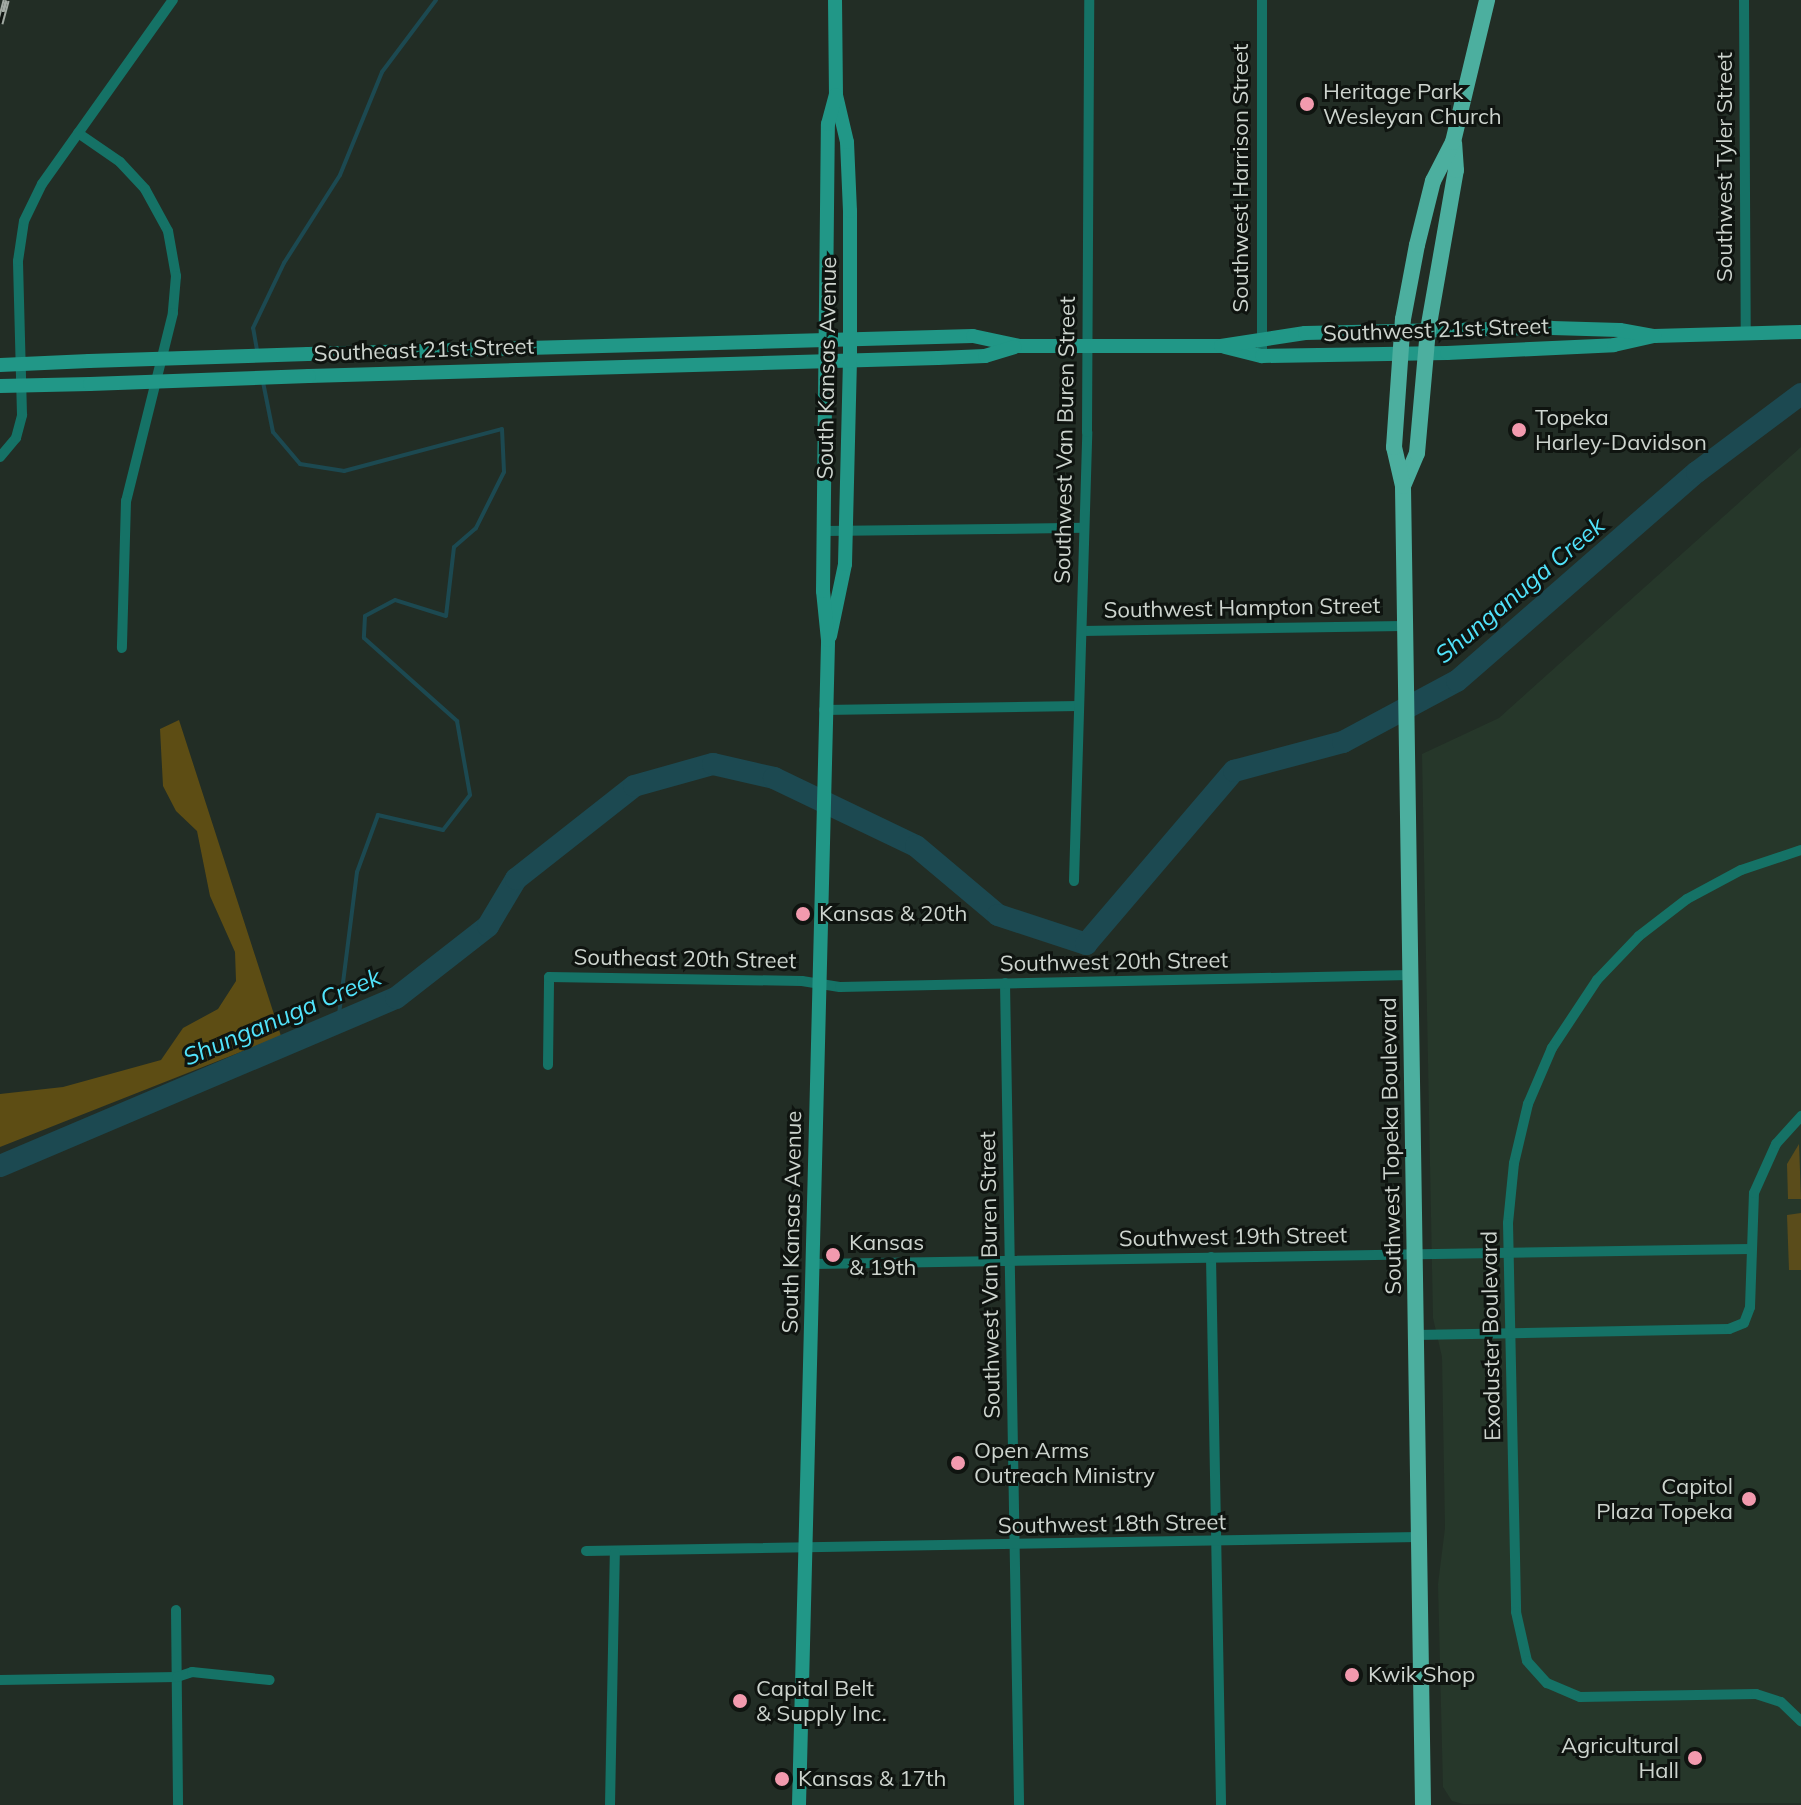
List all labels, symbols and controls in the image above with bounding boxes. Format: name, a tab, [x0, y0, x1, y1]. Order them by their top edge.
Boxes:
street label: Southwest Harrison Street	[1228, 44, 1254, 312]
street label: Southwest Tyler Street	[1712, 52, 1738, 282]
place label: Heritage Park Wesleyan Church	[1323, 78, 1502, 130]
marker: Heritage Park Wesleyan Church	[1298, 95, 1316, 113]
street label: South Kansas Avenue	[812, 256, 842, 480]
street label: Southwest Van Buren Street	[1049, 296, 1081, 584]
street label: Southwest 21st Street	[1323, 313, 1549, 347]
street label: Southeast 21st Street	[313, 333, 535, 367]
place label: Topeka Harley-Davidson	[1535, 404, 1707, 456]
marker: Topeka Harley-Davidson	[1510, 421, 1528, 439]
water label: Shunganuga Creek	[1429, 511, 1611, 669]
street label: Southwest Hampton Street	[1103, 592, 1381, 624]
place label: Kansas & 20th	[819, 901, 967, 927]
marker: Kansas & 20th	[794, 905, 812, 923]
street label: Southeast 20th Street	[574, 944, 796, 974]
street label: Southwest 20th Street	[1000, 947, 1228, 977]
water label: Shunganuga Creek	[179, 962, 385, 1072]
street label: Southwest Topeka Boulevard	[1375, 997, 1407, 1295]
street label: South Kansas Avenue	[777, 1110, 807, 1334]
street label: Southwest Van Buren Street	[974, 1131, 1006, 1419]
street label: Southwest 19th Street	[1119, 1222, 1347, 1252]
place label: Kansas & 19th	[849, 1229, 924, 1280]
street label: Exoduster Boulevard	[1476, 1231, 1506, 1441]
marker: Kansas & 19th	[824, 1246, 842, 1264]
place label: Open Arms Outreach Ministry	[974, 1437, 1155, 1488]
marker: Open Arms Outreach Ministry	[949, 1454, 967, 1472]
place label: Capitol Plaza Topeka	[1596, 1473, 1733, 1524]
marker: Capitol Plaza Topeka	[1740, 1490, 1758, 1508]
street label: Southwest 18th Street	[998, 1509, 1226, 1539]
place label: Kwik Shop	[1368, 1662, 1475, 1688]
marker: Kwik Shop	[1343, 1666, 1361, 1684]
place label: Capital Belt & Supply Inc.	[756, 1675, 887, 1726]
marker: Capital Belt & Supply Inc.	[731, 1692, 749, 1710]
place label: Agricultural Hall	[1561, 1732, 1679, 1784]
marker: Agricultural Hall	[1686, 1749, 1704, 1767]
place label: Kansas & 17th	[798, 1766, 946, 1792]
marker: Kansas & 17th	[773, 1770, 791, 1788]

